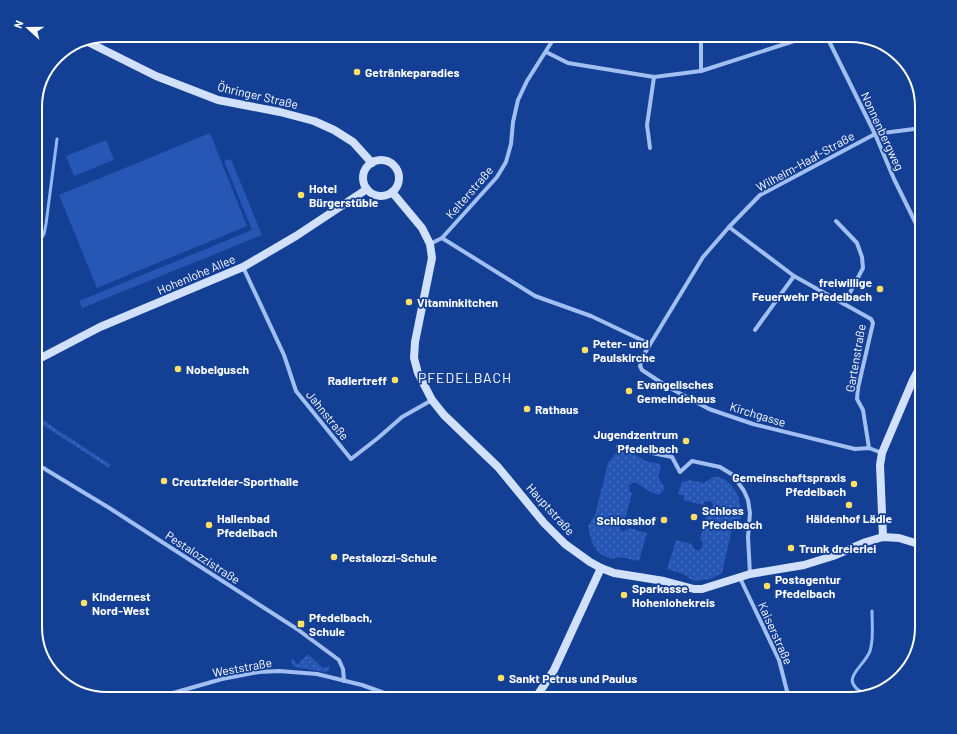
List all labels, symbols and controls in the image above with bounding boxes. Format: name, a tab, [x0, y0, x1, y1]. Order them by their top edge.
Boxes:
north arrow	[8, 8, 48, 48]
text: N	[11, 18, 26, 30]
place label: Getränkeparadies	[365, 65, 459, 79]
marker: Getränkeparadies	[352, 67, 362, 77]
street label: Öhringer Straße	[216, 79, 300, 111]
street label: Nonnenbergweg	[859, 89, 907, 173]
street label: Wilhelm-Haaf-Straße	[754, 128, 856, 194]
street label: Kelterstraße	[442, 163, 496, 221]
place label: Hotel Bürgerstüble	[309, 181, 379, 209]
marker: Hotel Bürgerstüble	[296, 190, 306, 200]
street label: Hohenlohe Allee	[155, 251, 237, 297]
place label: freiwillige Feuerwehr Pfedelbach	[752, 275, 872, 303]
marker: freiwillige Feuerwehr Pfedelbach	[875, 284, 885, 294]
place label: Vitaminkitchen	[417, 295, 498, 309]
marker: Vitaminkitchen	[404, 297, 414, 307]
street label: Gartenstraße	[842, 323, 868, 393]
place label: Peter- und Paulskirche	[593, 336, 656, 364]
marker: Peter- und Paulskirche	[580, 345, 590, 355]
place label: Nobelgusch	[186, 362, 249, 376]
marker: Nobelgusch	[173, 364, 183, 374]
district label: PFEDELBACH	[418, 369, 512, 386]
place label: Radlertreff	[328, 373, 387, 387]
marker: Radlertreff	[390, 375, 400, 385]
place label: Evangelisches Gemeindehaus	[637, 377, 716, 405]
marker: Evangelisches Gemeindehaus	[624, 386, 634, 396]
street label: Jahnstraße	[304, 387, 352, 443]
street label: Kirchgasse	[728, 399, 788, 429]
place label: Rathaus	[535, 402, 579, 416]
marker: Rathaus	[522, 404, 532, 414]
place label: Jugendzentrum Pfedelbach	[594, 427, 678, 455]
marker: Jugendzentrum Pfedelbach	[681, 436, 691, 446]
place label: Gemeinschaftspraxis Pfedelbach	[732, 470, 846, 498]
place label: Creutzfelder-Sporthalle	[172, 474, 299, 488]
marker: Creutzfelder-Sporthalle	[159, 476, 169, 486]
marker: Gemeinschaftspraxis Pfedelbach	[849, 479, 859, 489]
street label: Hauptstraße	[524, 480, 578, 538]
marker: Häldenhof Lädle	[844, 500, 854, 510]
place label: Schloss Pfedelbach	[702, 503, 762, 531]
place label: Hallenbad Pfedelbach	[217, 511, 277, 539]
place label: Häldenhof Lädle	[806, 511, 893, 525]
marker: Schloss Pfedelbach	[689, 512, 699, 522]
place label: Schlosshof	[597, 513, 656, 527]
marker: Schlosshof	[659, 515, 669, 525]
marker: Hallenbad Pfedelbach	[204, 520, 214, 530]
street label: Pestalozzistraße	[163, 528, 243, 586]
place label: Trunk dreierlei	[799, 541, 876, 555]
marker: Trunk dreierlei	[786, 543, 796, 553]
place label: Pestalozzi-Schule	[342, 550, 437, 564]
marker: Pestalozzi-Schule	[329, 552, 339, 562]
place label: Postagentur Pfedelbach	[775, 572, 841, 600]
place label: Sparkasse Hohenlohekreis	[632, 581, 715, 609]
marker: Postagentur Pfedelbach	[762, 581, 772, 591]
place label: Kindernest Nord-West	[92, 589, 151, 617]
marker: Sparkasse Hohenlohekreis	[619, 590, 629, 600]
marker: Kindernest Nord-West	[79, 598, 89, 608]
street label: Kaiserstraße	[756, 600, 796, 666]
place label: Pfedelbach, Schule	[309, 610, 373, 638]
marker: Pfedelbach, Schule	[296, 619, 306, 629]
street label: Weststraße	[211, 655, 273, 679]
place label: Sankt Petrus und Paulus	[509, 671, 637, 685]
marker: Sankt Petrus und Paulus	[496, 673, 506, 683]

